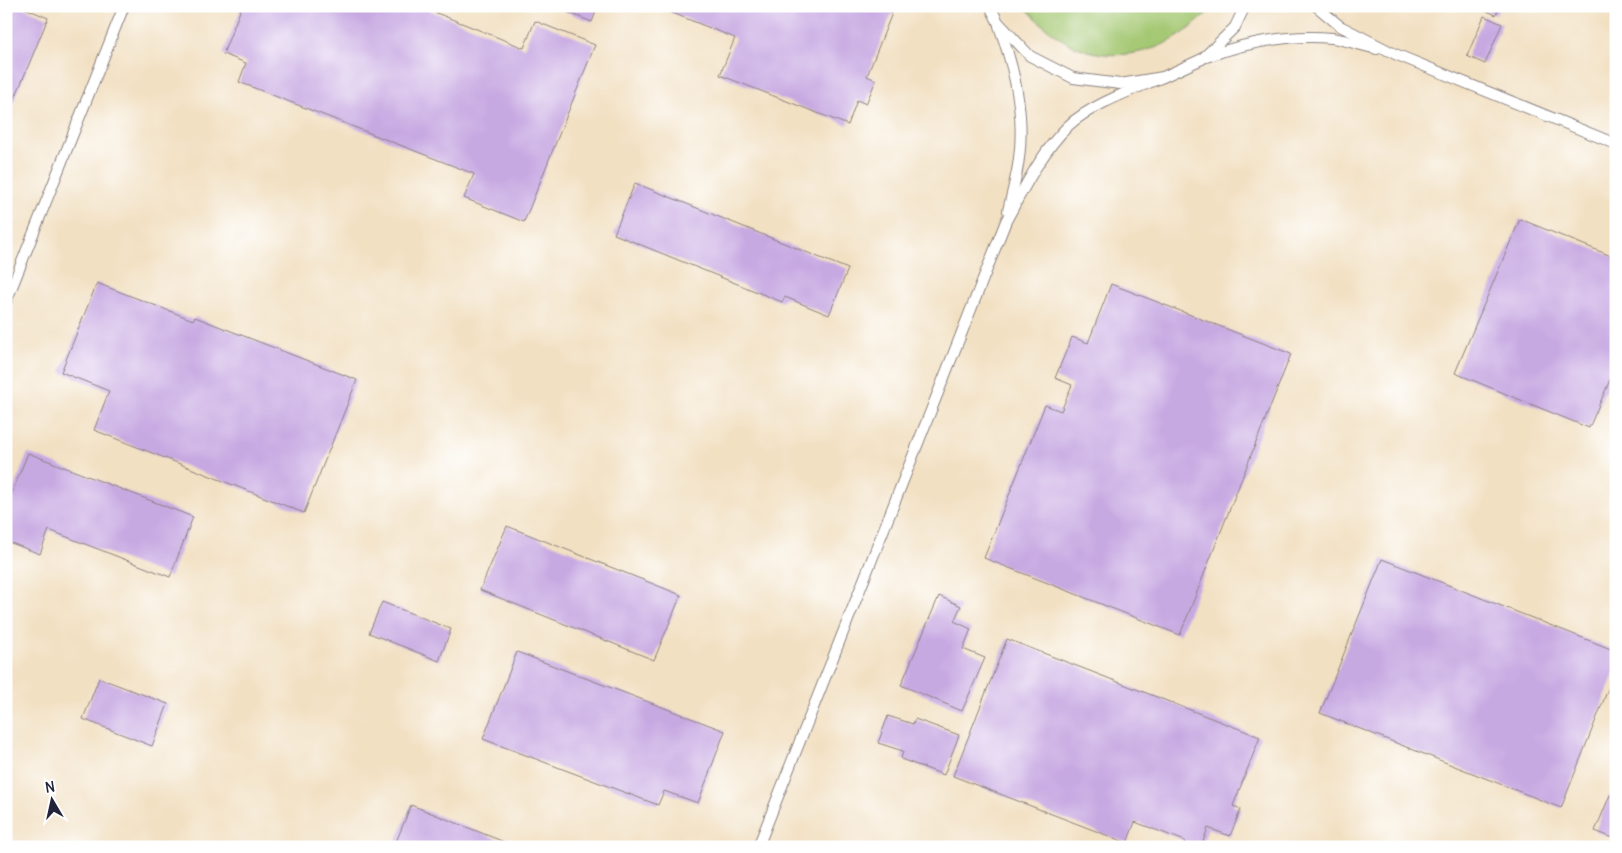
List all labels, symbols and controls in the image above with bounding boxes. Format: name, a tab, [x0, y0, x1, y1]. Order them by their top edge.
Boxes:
north arrow	[28, 776, 78, 826]
text: N	[44, 778, 56, 797]

